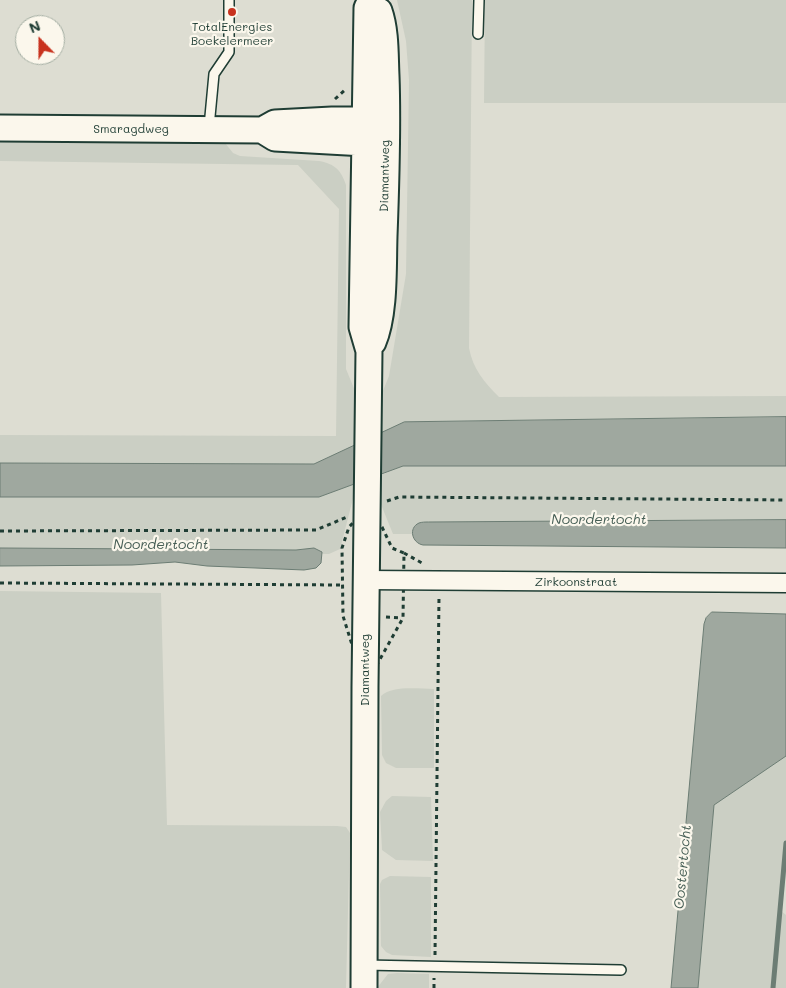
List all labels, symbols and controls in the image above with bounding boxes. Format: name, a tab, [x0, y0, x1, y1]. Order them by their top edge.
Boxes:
marker: TotalEnergies Boekelermeer	[226, 6, 238, 18]
north arrow	[15, 15, 65, 65]
text: N	[26, 16, 43, 37]
place label: TotalEnergies Boekelermeer	[191, 20, 273, 48]
street label: Smaragdweg	[93, 122, 169, 136]
street label: Diamantweg	[377, 140, 393, 212]
water label: Noordertocht	[551, 512, 647, 528]
water label: Noordertocht	[113, 537, 209, 553]
street label: Zirkoonstraat	[535, 575, 617, 589]
street label: Diamantweg	[358, 634, 372, 706]
water label: Oostertocht	[671, 824, 695, 910]

